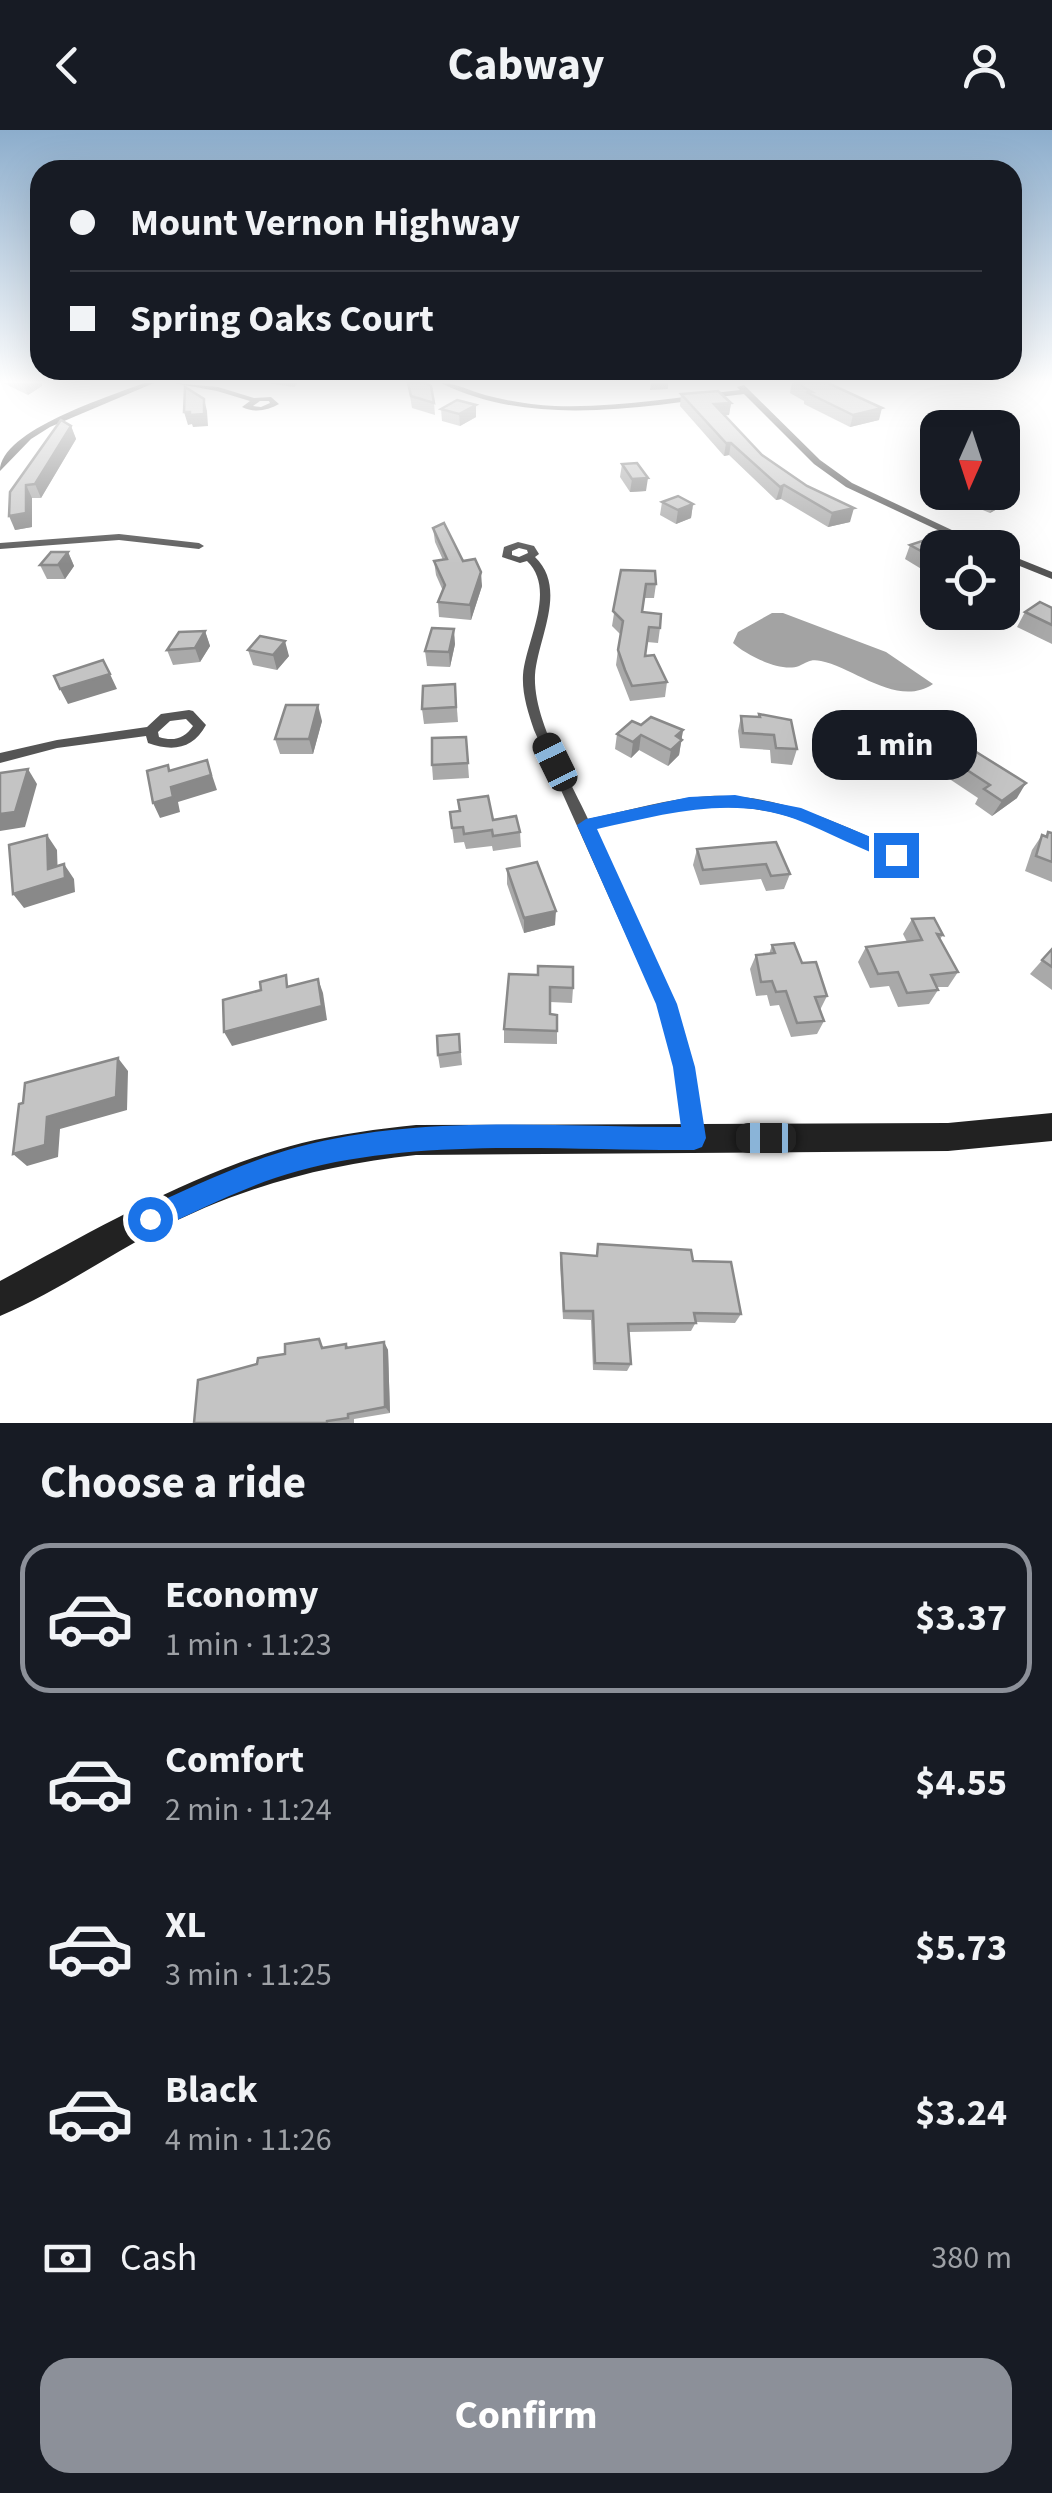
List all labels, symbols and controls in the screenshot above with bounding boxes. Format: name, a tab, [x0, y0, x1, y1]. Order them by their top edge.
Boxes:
text: Cabway	[448, 33, 604, 97]
icon: back	[40, 38, 95, 93]
icon: person	[957, 38, 1012, 93]
text: Mount Vernon Highway	[130, 196, 520, 250]
text: Spring Oaks Court	[130, 292, 434, 346]
north arrow	[920, 410, 1020, 510]
map controls	[920, 410, 1020, 630]
button: locate	[920, 530, 1020, 630]
callout: 1 min	[814, 710, 978, 780]
text: 1 min	[856, 722, 933, 768]
car	[528, 728, 582, 796]
route end	[874, 833, 919, 878]
car	[736, 1123, 796, 1153]
route start	[128, 1197, 173, 1242]
text: Choose a ride	[40, 1451, 306, 1515]
text: Economy	[165, 1568, 318, 1622]
icon: car	[45, 1573, 135, 1663]
text: $3.37	[915, 1591, 1007, 1645]
text: 1 min · 11:23	[165, 1622, 332, 1668]
text: Comfort	[165, 1733, 304, 1787]
icon: car	[45, 1738, 135, 1828]
text: $4.55	[915, 1756, 1007, 1810]
text: 2 min · 11:24	[165, 1787, 332, 1833]
text: XL	[165, 1898, 206, 1952]
icon: car	[45, 1903, 135, 1993]
text: $5.73	[915, 1921, 1007, 1975]
text: 3 min · 11:25	[165, 1952, 332, 1998]
text: Black	[165, 2063, 258, 2117]
icon: car	[45, 2068, 135, 2158]
text: $3.24	[915, 2086, 1007, 2140]
text: 4 min · 11:26	[165, 2117, 332, 2163]
icon: cash	[40, 2231, 95, 2286]
text: Cash	[120, 2231, 197, 2285]
text: 380 m	[931, 2235, 1012, 2281]
button: Confirm	[40, 2358, 1012, 2473]

